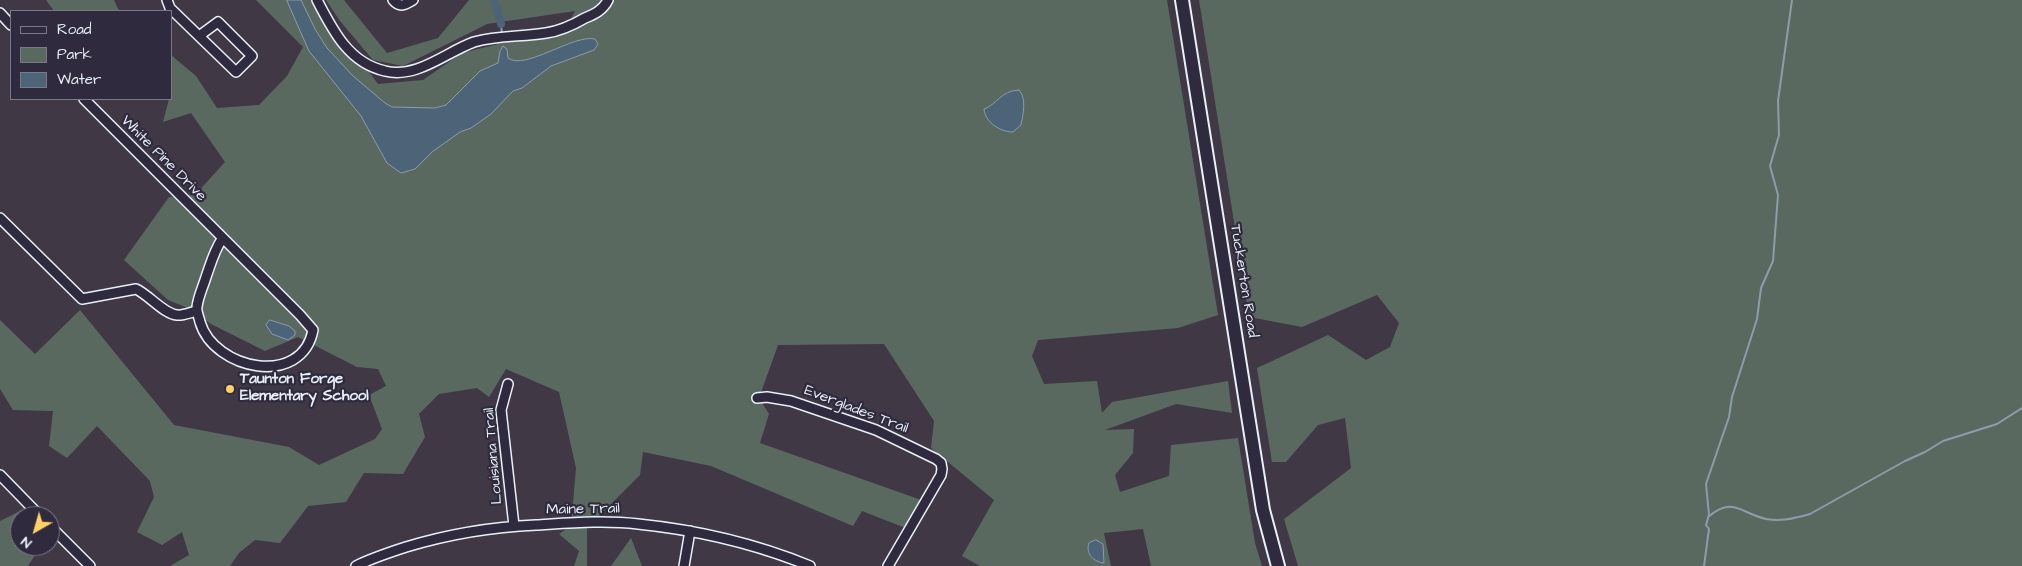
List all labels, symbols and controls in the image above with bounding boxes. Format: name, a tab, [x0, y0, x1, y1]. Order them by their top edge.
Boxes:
legend	[10, 10, 172, 100]
text: Road	[57, 19, 91, 40]
text: Park	[57, 44, 92, 65]
text: Water	[57, 69, 101, 90]
street label: White Pine Drive	[116, 112, 210, 206]
street label: Tuckerton Road	[1225, 223, 1261, 339]
place label: Taunton Forge Elementary School	[240, 371, 369, 406]
street label: Everglades Trail	[801, 382, 911, 438]
marker: Taunton Forge Elementary School	[224, 383, 236, 395]
street label: Louisiana Trail	[481, 407, 507, 505]
street label: Maine Trail	[546, 500, 620, 520]
north arrow	[10, 506, 60, 556]
text: N	[17, 531, 36, 553]

